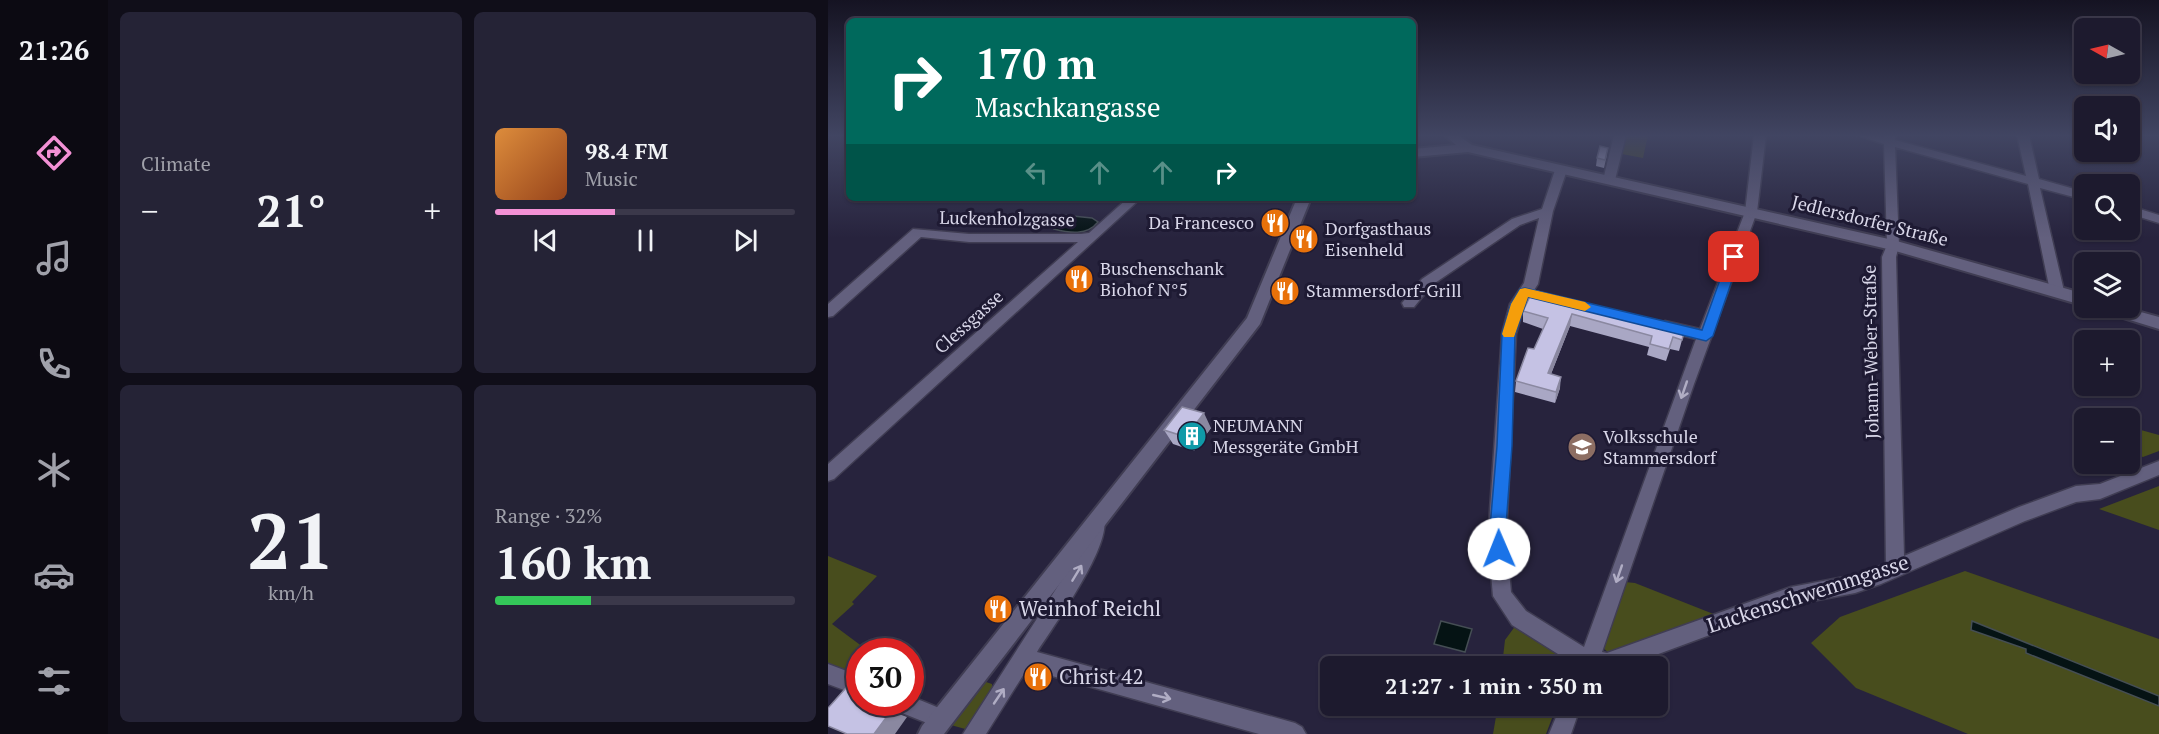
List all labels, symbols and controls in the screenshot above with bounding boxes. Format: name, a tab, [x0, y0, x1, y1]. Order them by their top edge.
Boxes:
north arrow	[2074, 18, 2140, 84]
map controls	[2074, 18, 2140, 474]
text: 21:26	[19, 32, 89, 68]
text: 170 m	[975, 35, 1096, 91]
icon: right	[876, 42, 954, 120]
text: Maschkangasse	[975, 89, 1161, 125]
button: sound	[2074, 96, 2140, 162]
icon: directions	[33, 132, 75, 174]
text: 98.4 FM	[585, 136, 668, 165]
text: Climate	[141, 150, 211, 177]
icon: left	[1020, 156, 1053, 189]
icon: ahead	[1083, 156, 1116, 189]
icon: ahead	[1146, 156, 1179, 189]
icon: right	[1209, 156, 1242, 189]
text: Music	[585, 165, 638, 192]
button: search	[2074, 174, 2140, 240]
text: 21°	[256, 180, 326, 240]
text: −	[141, 189, 159, 232]
text: +	[423, 189, 441, 232]
street label: Jedlersdorfer Straße	[1790, 189, 1951, 251]
street label: Luckenholzgasse	[939, 205, 1075, 231]
restaurant icon: Da Francesco	[1259, 207, 1291, 239]
place label: Da Francesco	[1148, 210, 1254, 234]
place label: Dorfgasthaus Eisenheld	[1325, 216, 1431, 261]
restaurant icon: Dorfgasthaus Eisenheld	[1288, 223, 1320, 255]
icon: previous	[529, 224, 562, 257]
icon: pause	[629, 224, 662, 257]
icon: next	[729, 224, 762, 257]
pin	[1708, 231, 1759, 282]
icon: music	[33, 237, 75, 279]
icon: arrive	[1717, 240, 1750, 273]
button: layers	[2074, 252, 2140, 318]
place label: Buschenschank Biohof N°5	[1100, 256, 1224, 301]
restaurant icon: Buschenschank Biohof N°5	[1063, 263, 1095, 295]
street label: Johann-Weber-Straße	[1856, 265, 1884, 439]
restaurant icon: Stammersdorf-Grill	[1269, 275, 1301, 307]
place label: Stammersdorf-Grill	[1306, 278, 1462, 302]
street label: Clessgasse	[929, 284, 1008, 359]
button: +	[2074, 330, 2140, 396]
icon: phone	[33, 343, 75, 385]
one-way arrow	[1678, 380, 1689, 399]
button: −	[2074, 408, 2140, 474]
place label: NEUMANN Messgeräte GmbH	[1213, 413, 1359, 458]
building icon: NEUMANN Messgeräte GmbH	[1176, 420, 1208, 452]
place label: Volksschule Stammersdorf	[1603, 424, 1718, 469]
school or university icon: Volksschule Stammersdorf	[1566, 431, 1598, 463]
icon: climate	[33, 449, 75, 491]
text: 21	[247, 488, 335, 591]
text: Range · 32%	[495, 502, 602, 529]
position arrow	[1467, 517, 1531, 581]
text: 160 km	[495, 532, 651, 592]
street label: Luckenschwemmgasse	[1703, 547, 1912, 639]
icon: car	[33, 554, 75, 596]
one-way arrow	[1070, 564, 1083, 581]
one-way arrow	[1613, 564, 1624, 583]
text: km/h	[268, 579, 314, 606]
restaurant icon: Weinhof Reichl	[982, 593, 1014, 625]
place label: Weinhof Reichl	[1019, 594, 1161, 622]
speed limit sign: 30	[846, 638, 924, 716]
icon: filters	[33, 660, 75, 702]
restaurant icon: Christ 42	[1022, 661, 1054, 693]
place label: Christ 42	[1059, 662, 1144, 690]
text: 21:27 · 1 min · 350 m	[1385, 671, 1603, 700]
one-way arrow	[994, 688, 1006, 705]
one-way arrow	[1152, 691, 1171, 703]

